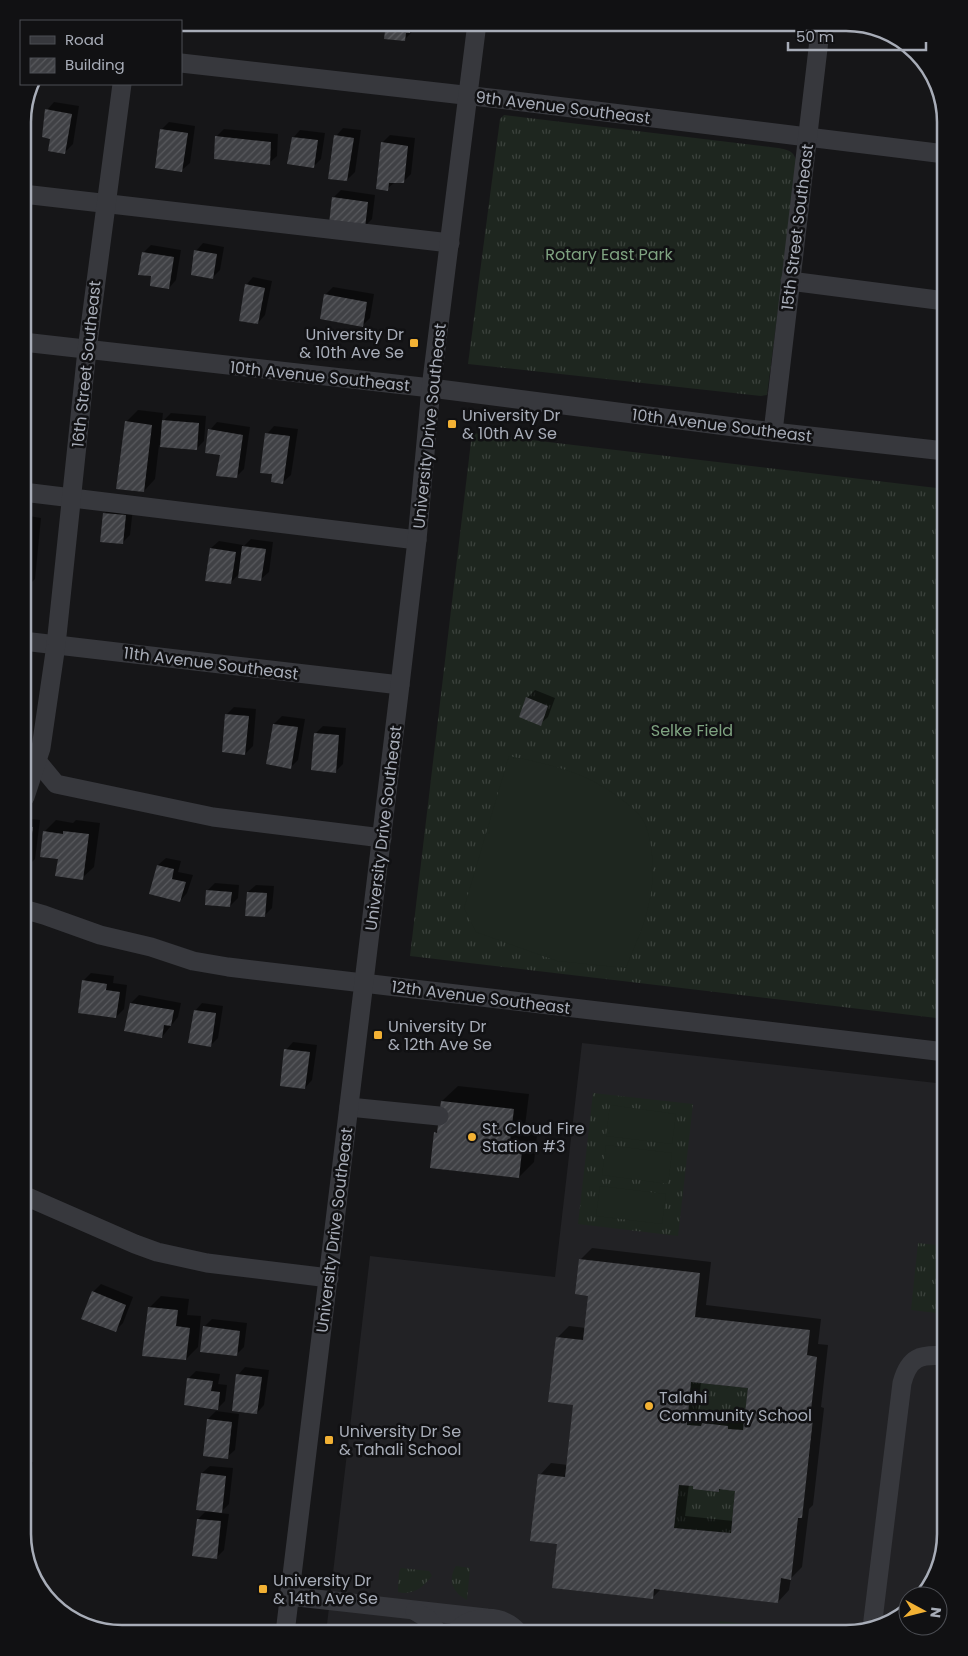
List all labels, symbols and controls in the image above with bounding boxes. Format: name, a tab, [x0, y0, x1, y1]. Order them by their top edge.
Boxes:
legend	[20, 20, 182, 85]
scale bar	[788, 20, 926, 52]
text: 50 m	[796, 26, 834, 47]
text: Road	[65, 29, 104, 50]
text: Building	[65, 54, 125, 75]
street label: 9th Avenue Southeast	[474, 85, 652, 130]
street label: 15th Street Southeast	[776, 142, 819, 312]
park label: Rotary East Park	[545, 243, 674, 266]
street label: 16th Street Southeast	[66, 279, 107, 449]
street label: University Drive Southeast	[407, 322, 452, 530]
place label: University Dr & 10th Ave Se	[299, 323, 404, 364]
marker: University Dr & 10th Ave Se	[408, 337, 420, 349]
street label: 10th Avenue Southeast	[229, 356, 411, 397]
street label: 10th Avenue Southeast	[631, 403, 813, 448]
place label: University Dr & 10th Av Se	[462, 404, 561, 445]
marker: University Dr & 10th Av Se	[446, 418, 458, 430]
street label: 11th Avenue Southeast	[122, 641, 300, 686]
park label: Selke Field	[651, 719, 733, 742]
street label: University Drive Southeast	[360, 724, 408, 932]
street label: 12th Avenue Southeast	[390, 975, 572, 1020]
place label: University Dr & 12th Ave Se	[388, 1015, 492, 1056]
marker: University Dr & 12th Ave Se	[372, 1029, 384, 1041]
place label: St. Cloud Fire Station #3	[482, 1117, 585, 1158]
street label: University Drive Southeast	[311, 1126, 359, 1334]
marker: St. Cloud Fire Station #3	[466, 1131, 478, 1143]
place label: Talahi Community School	[659, 1386, 812, 1427]
marker: Talahi Community School	[643, 1400, 655, 1412]
place label: University Dr Se & Tahali School	[339, 1420, 462, 1461]
marker: University Dr Se & Tahali School	[323, 1434, 335, 1446]
place label: University Dr & 14th Ave Se	[273, 1569, 378, 1610]
marker: University Dr & 14th Ave Se	[257, 1583, 269, 1595]
north arrow	[898, 1586, 948, 1636]
text: N	[925, 1606, 946, 1619]

